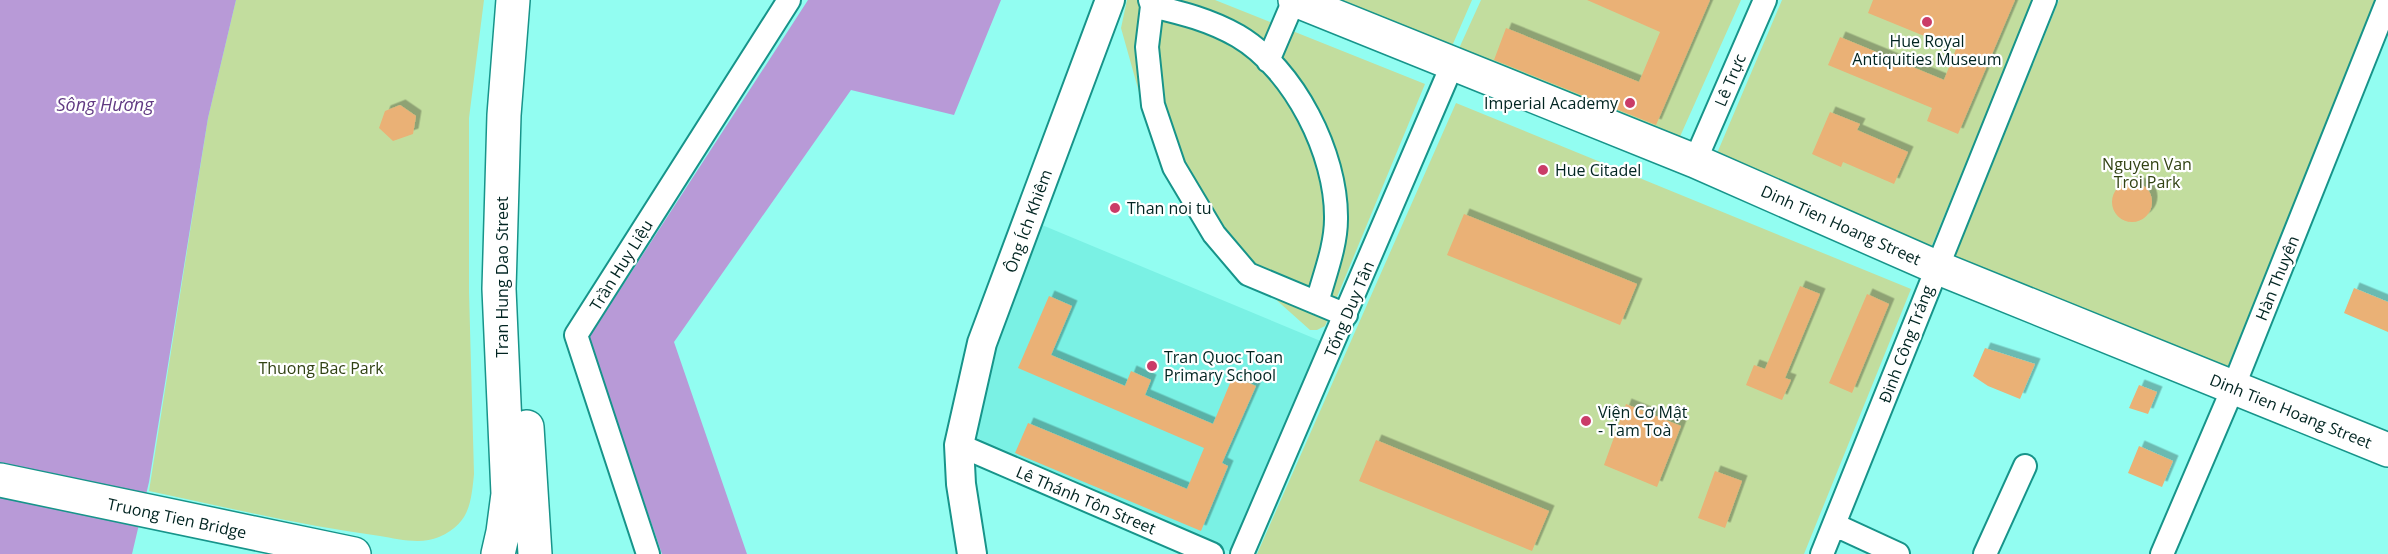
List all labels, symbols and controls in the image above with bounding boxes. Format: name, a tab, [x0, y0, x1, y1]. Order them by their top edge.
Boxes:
marker: Hue Royal Antiquities Museum	[1920, 15, 1934, 29]
place label: Hue Royal Antiquities Museum	[1852, 30, 2002, 70]
street label: Lê Trực	[1709, 50, 1751, 110]
water label: Sông Hương	[56, 92, 154, 116]
place label: Imperial Academy	[1484, 92, 1619, 114]
marker: Imperial Academy	[1623, 96, 1637, 110]
park label: Nguyen Van Troi Park	[2102, 153, 2192, 193]
place label: Hue Citadel	[1555, 159, 1641, 181]
marker: Hue Citadel	[1536, 163, 1550, 177]
street label: Ông Ích Khiêm	[999, 166, 1057, 276]
street label: Dinh Tien Hoang Street	[1758, 180, 1925, 270]
street label: Tran Hung Dao Street	[491, 196, 513, 358]
place label: Than noi tu	[1127, 197, 1212, 219]
marker: Than noi tu	[1108, 201, 1122, 215]
street label: Trần Huy Liệu	[584, 215, 658, 315]
street label: Hàn Thuyên	[2250, 232, 2304, 324]
street label: Tống Duy Tân	[1319, 258, 1379, 360]
street label: Đinh Công Tráng	[1873, 282, 1939, 406]
place label: Tran Quoc Toan Primary School	[1164, 346, 1283, 386]
park label: Thuong Bac Park	[258, 357, 384, 379]
marker: Tran Quoc Toan Primary School	[1145, 359, 1159, 373]
street label: Dinh Tien Hoang Street	[2207, 368, 2376, 454]
place label: Viện Cơ Mật - Tam Toà	[1598, 401, 1688, 441]
marker: Viện Cơ Mật - Tam Toà	[1579, 414, 1593, 428]
street label: Lê Thánh Tôn Street	[1013, 461, 1160, 540]
street label: Truong Tien Bridge	[105, 493, 249, 543]

